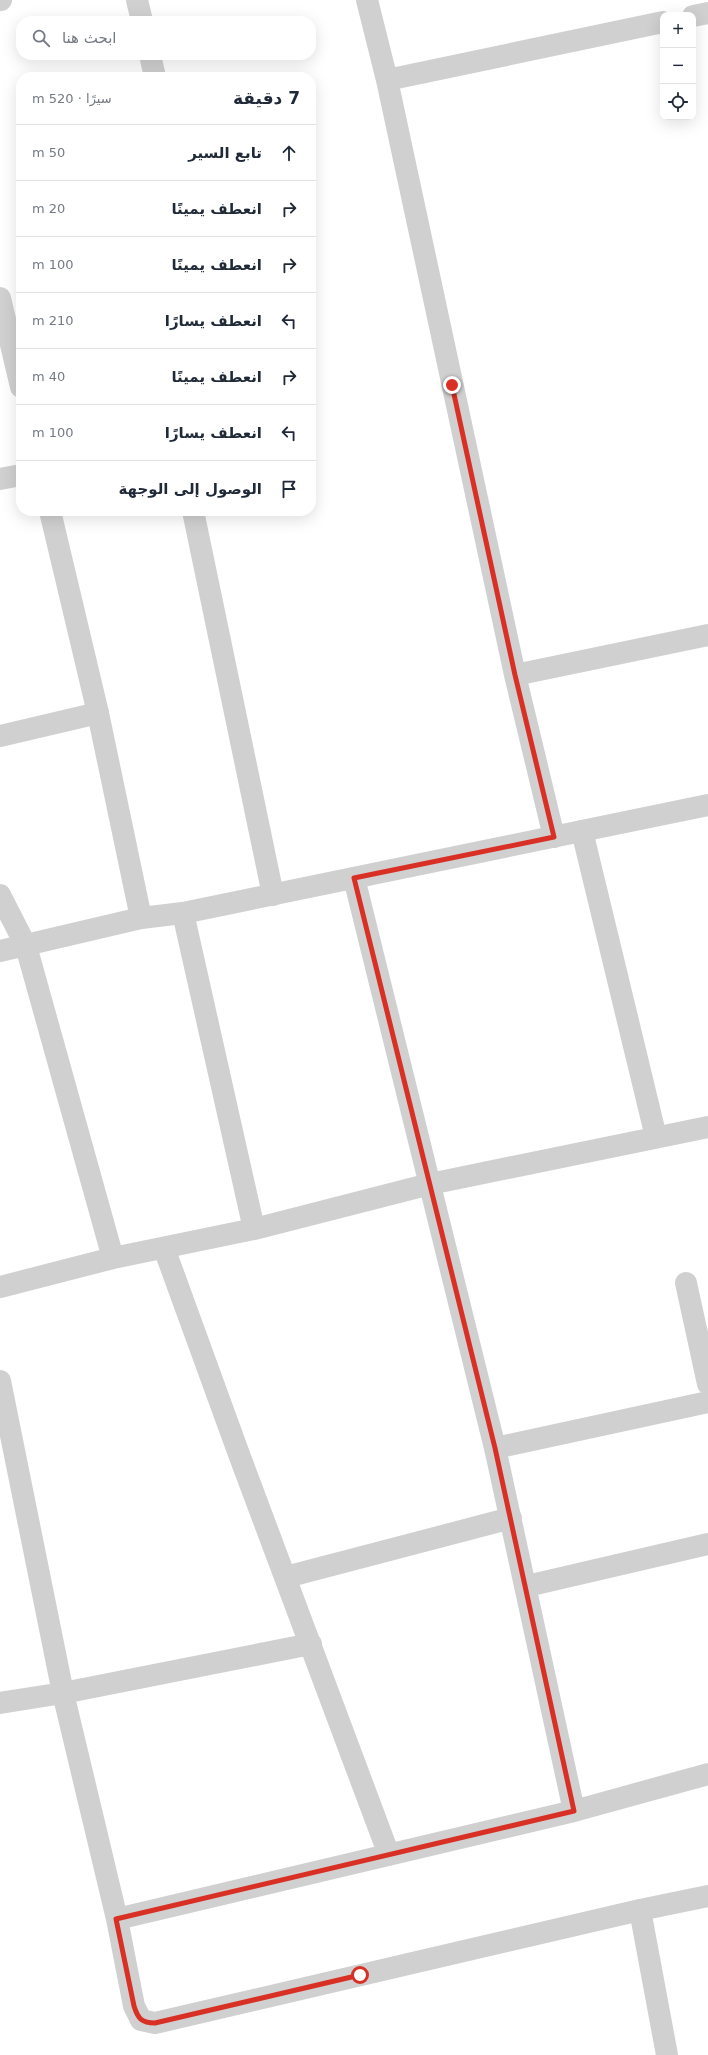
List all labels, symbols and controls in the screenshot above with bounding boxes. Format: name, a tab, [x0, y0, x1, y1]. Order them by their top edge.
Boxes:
map controls	[660, 12, 696, 120]
button: +	[660, 12, 696, 48]
search box	[16, 16, 316, 60]
icon: search	[30, 27, 52, 49]
text: ابحث هنا	[62, 29, 117, 47]
button: −	[660, 48, 696, 84]
button: locate	[660, 84, 696, 120]
text: 7 دقيقة	[233, 88, 300, 108]
text: سيرًا · 520 m	[32, 91, 112, 106]
icon: ahead	[278, 142, 300, 164]
text: تابع السير	[188, 144, 262, 162]
text: 50 m	[32, 145, 65, 160]
icon: right	[278, 198, 300, 220]
text: انعطف يمينًا	[171, 200, 262, 218]
text: 20 m	[32, 201, 65, 216]
icon: right	[278, 254, 300, 276]
text: انعطف يمينًا	[171, 256, 262, 274]
text: 100 m	[32, 257, 74, 272]
icon: left	[278, 310, 300, 332]
text: انعطف يسارًا	[165, 312, 262, 330]
text: 210 m	[32, 313, 74, 328]
icon: right	[278, 366, 300, 388]
text: انعطف يمينًا	[171, 368, 262, 386]
text: 40 m	[32, 369, 65, 384]
route end	[443, 376, 461, 394]
icon: left	[278, 422, 300, 444]
text: انعطف يسارًا	[165, 424, 262, 442]
text: 100 m	[32, 425, 74, 440]
icon: arrive	[278, 478, 300, 500]
text: الوصول إلى الوجهة	[119, 480, 262, 498]
route start	[351, 1966, 369, 1984]

